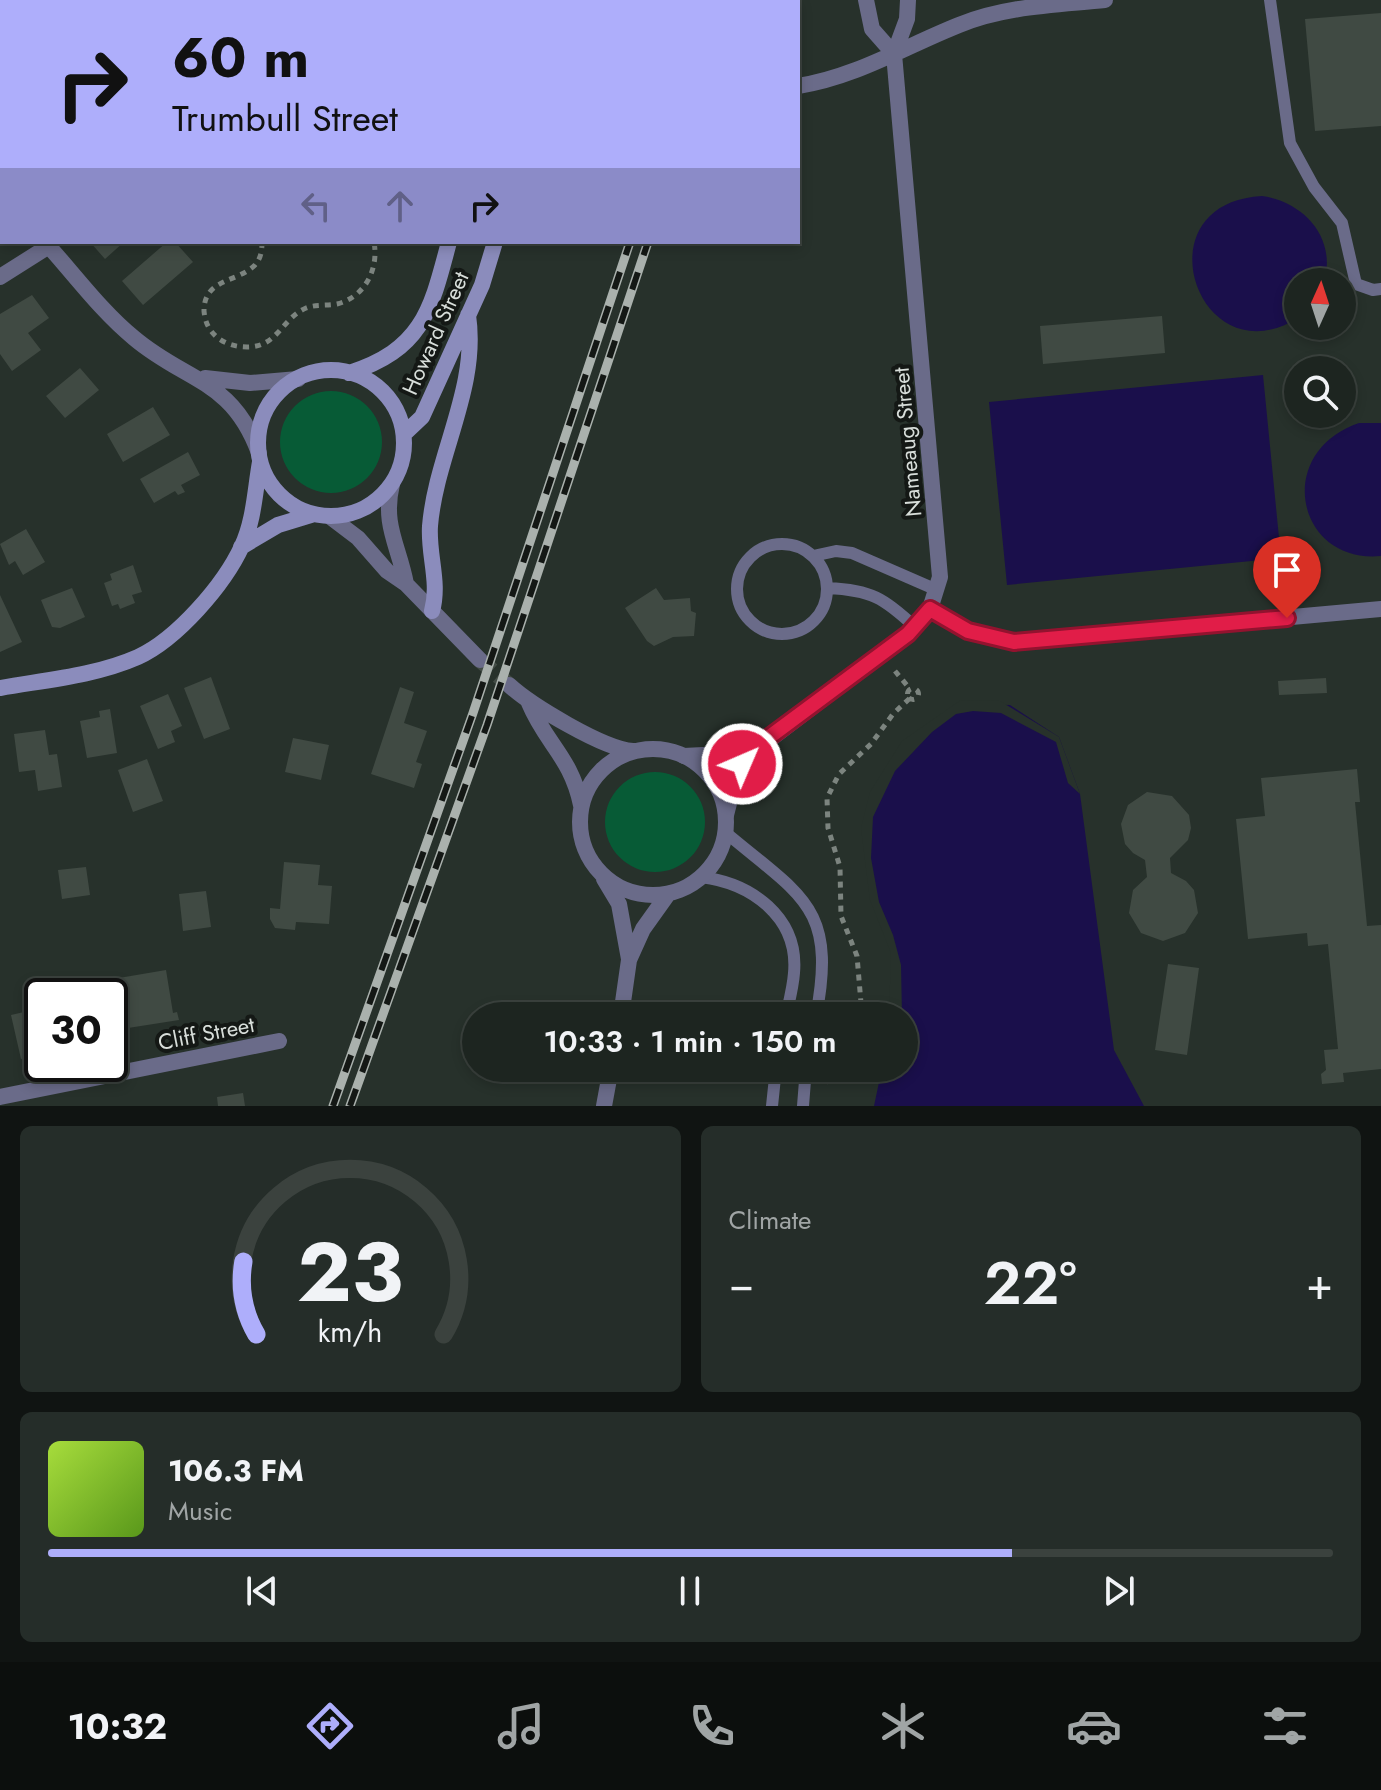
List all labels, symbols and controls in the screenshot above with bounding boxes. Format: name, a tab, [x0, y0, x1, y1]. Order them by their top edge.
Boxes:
text: 60 m	[172, 17, 309, 98]
icon: right	[40, 32, 144, 136]
text: Trumbull Street	[172, 92, 398, 144]
icon: left	[294, 184, 338, 228]
icon: ahead	[378, 184, 422, 228]
icon: right	[462, 184, 506, 228]
street label: Howard Street	[394, 265, 477, 400]
north arrow	[1284, 268, 1356, 340]
map controls	[1284, 268, 1356, 428]
button: search	[1284, 356, 1356, 428]
street label: Nameaug Street	[884, 365, 929, 518]
pin	[1253, 536, 1321, 618]
icon: arrive	[1265, 548, 1309, 592]
position arrow	[700, 722, 784, 806]
speed limit sign: 30	[24, 978, 128, 1082]
street label: Cliff Street	[155, 1008, 258, 1058]
text: 10:33 · 1 min · 150 m	[544, 1020, 836, 1063]
text: Climate	[729, 1201, 811, 1239]
text: 23	[297, 1212, 403, 1332]
text: 22°	[984, 1240, 1077, 1327]
text: −	[729, 1252, 754, 1316]
text: +	[1306, 1252, 1333, 1316]
text: km/h	[318, 1311, 383, 1353]
text: 106.3 FM	[168, 1449, 304, 1492]
text: Music	[168, 1492, 232, 1530]
icon: previous	[240, 1569, 284, 1613]
icon: pause	[668, 1569, 712, 1613]
icon: next	[1097, 1569, 1141, 1613]
icon: directions	[302, 1698, 358, 1754]
icon: music	[493, 1698, 549, 1754]
icon: phone	[684, 1698, 740, 1754]
icon: climate	[875, 1698, 931, 1754]
icon: car	[1066, 1698, 1122, 1754]
icon: filters	[1257, 1698, 1313, 1754]
text: 10:32	[68, 1700, 167, 1752]

